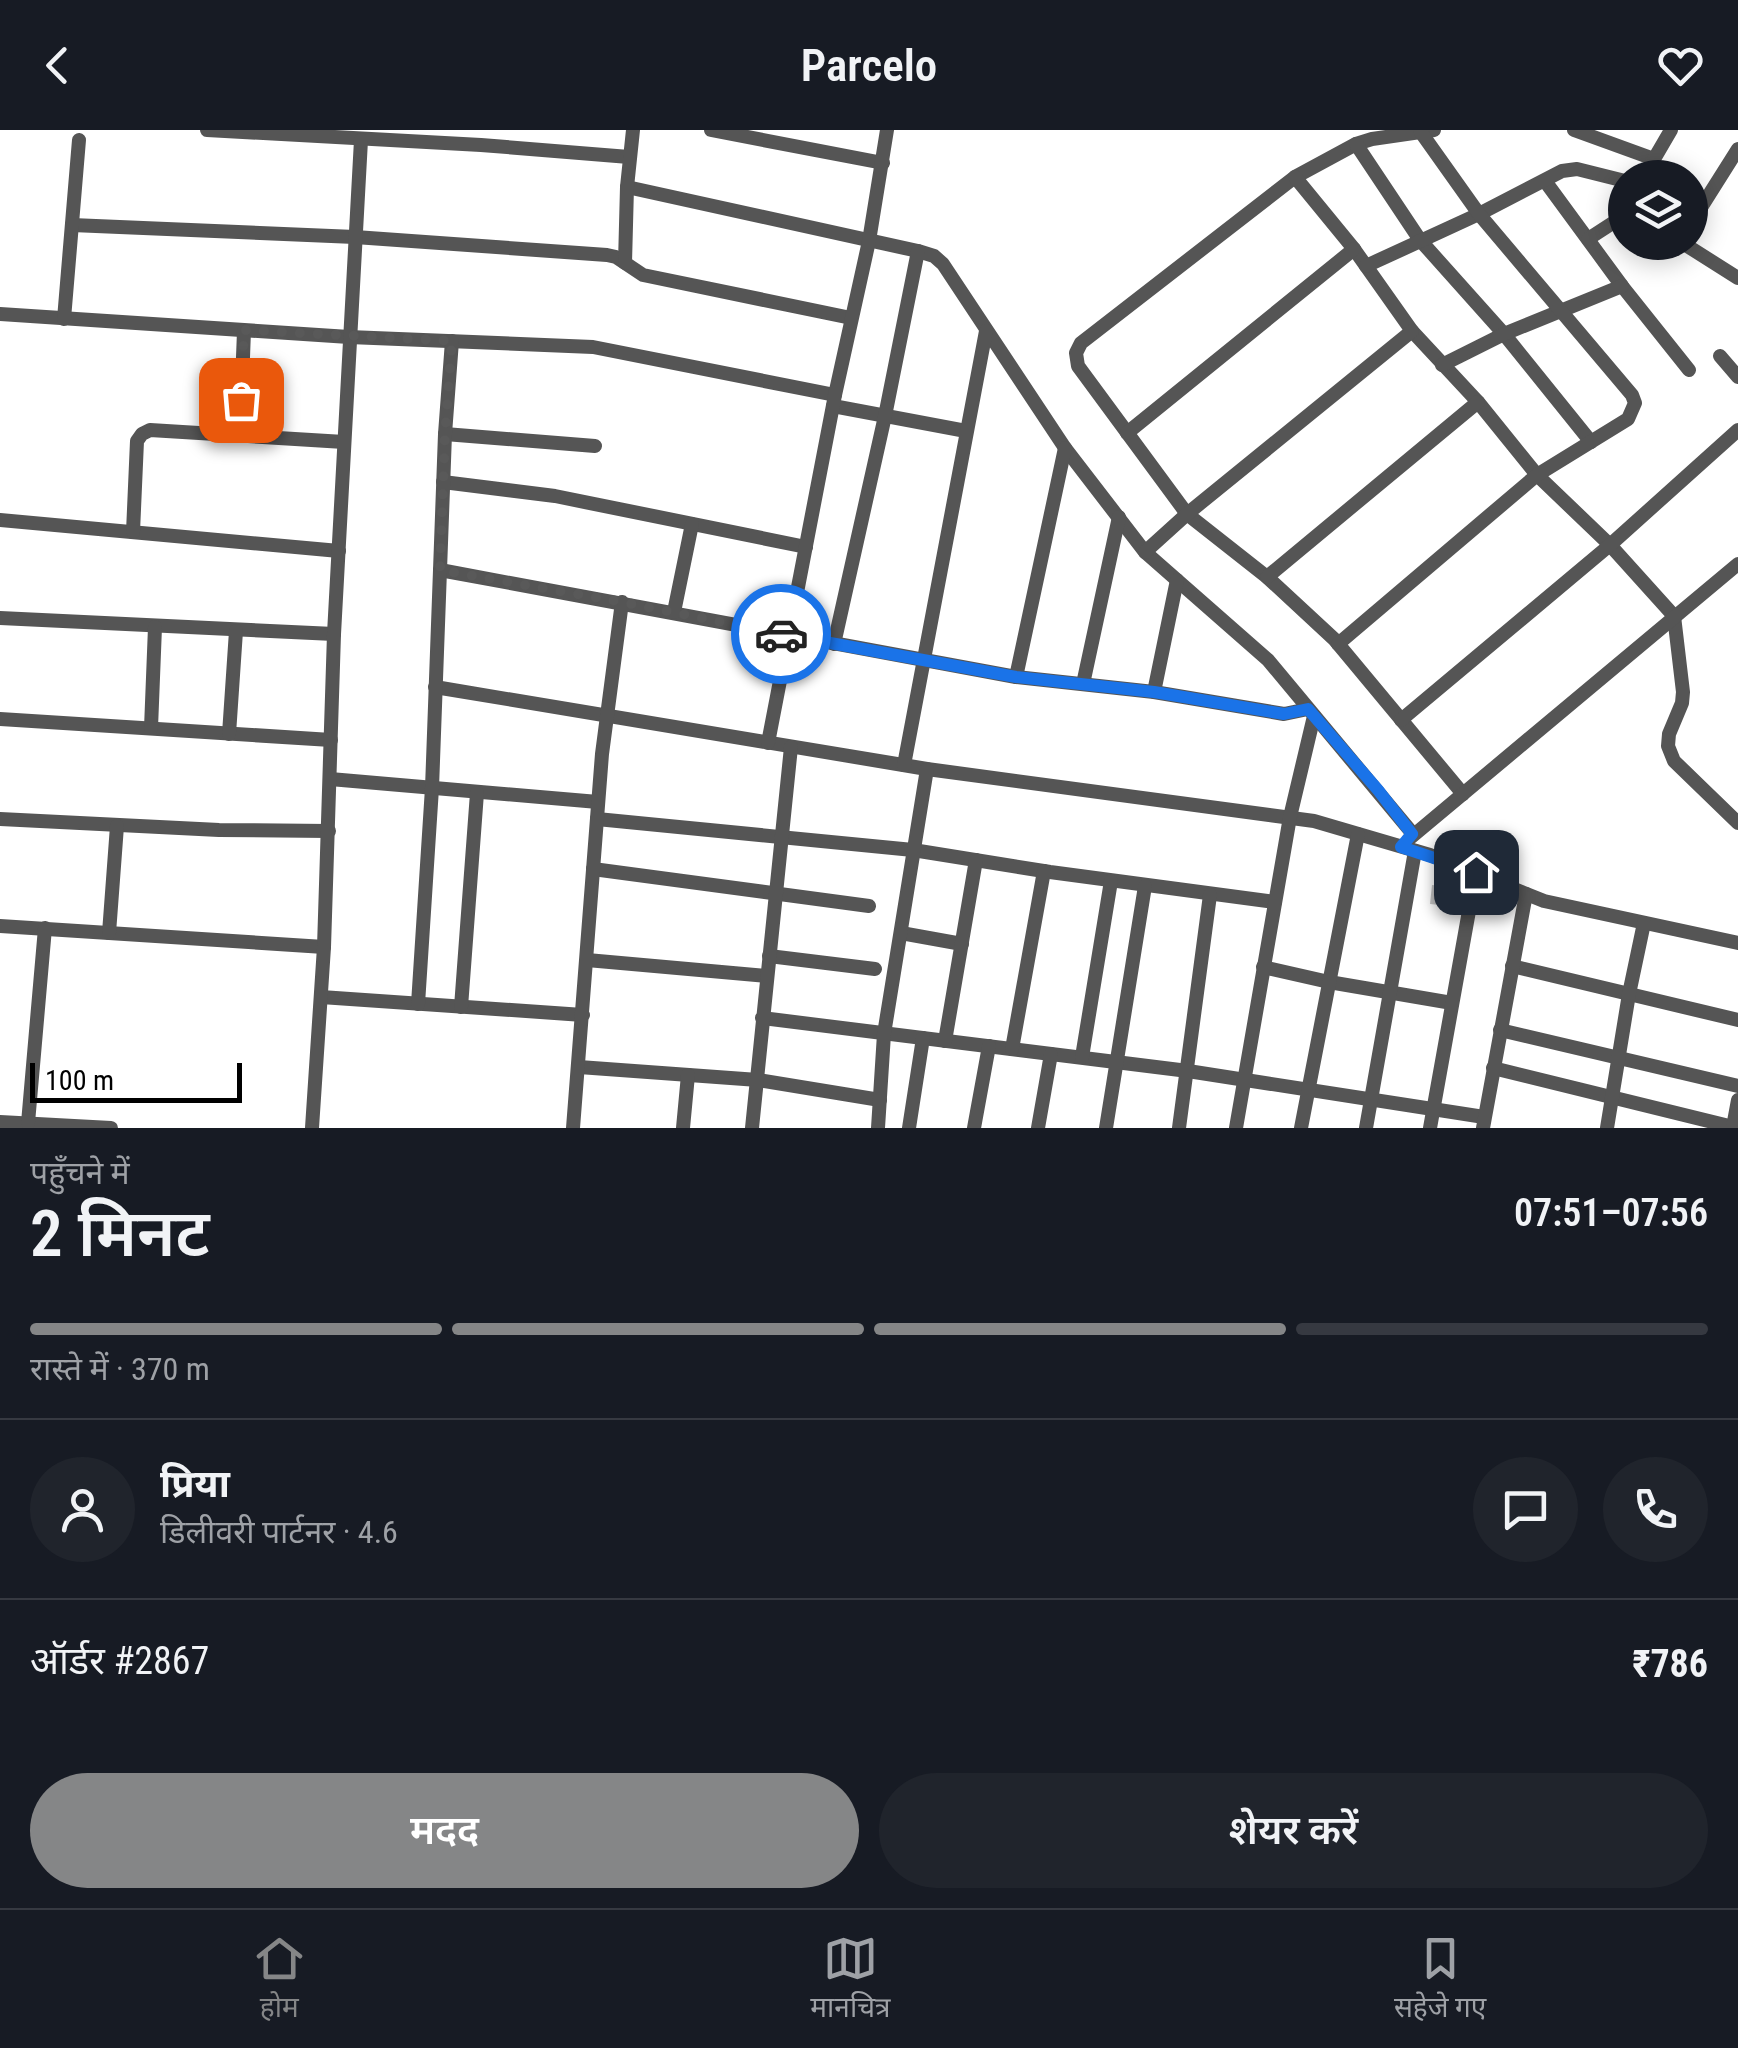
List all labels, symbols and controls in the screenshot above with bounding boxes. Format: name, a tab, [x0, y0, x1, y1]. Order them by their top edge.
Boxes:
icon: back	[30, 38, 85, 93]
icon: heart	[1653, 38, 1708, 93]
text: Parcelo	[801, 39, 937, 92]
map controls	[1608, 160, 1708, 260]
button: layers	[1608, 160, 1708, 260]
pin	[199, 358, 284, 443]
icon: bag	[214, 373, 269, 428]
courier	[731, 584, 831, 684]
icon: car	[754, 607, 809, 662]
pin	[1434, 830, 1519, 915]
icon: home	[1449, 845, 1504, 900]
scale bar	[30, 1058, 242, 1103]
text: 100 m	[45, 1064, 114, 1097]
text: पहुँचने में	[30, 1154, 130, 1192]
text: 07:51–07:56	[1514, 1191, 1708, 1235]
text: 2 मिनट	[30, 1196, 210, 1272]
text: रास्ते में · 370 m	[30, 1350, 210, 1388]
button: person	[30, 1457, 135, 1562]
button: chat	[1473, 1457, 1578, 1562]
button: phone	[1603, 1457, 1708, 1562]
text: प्रिया	[160, 1462, 230, 1506]
text: डिलीवरी पार्टनर · 4.6	[160, 1513, 398, 1551]
text: ऑर्डर #2867	[30, 1639, 209, 1683]
text: ₹786	[1632, 1642, 1708, 1686]
button: मदद	[30, 1773, 859, 1888]
button: शेयर करें	[879, 1773, 1708, 1888]
tab: होम	[252, 1931, 307, 2028]
tab: मानचित्र	[810, 1931, 890, 2028]
tab: सहेजे गए	[1394, 1931, 1486, 2028]

